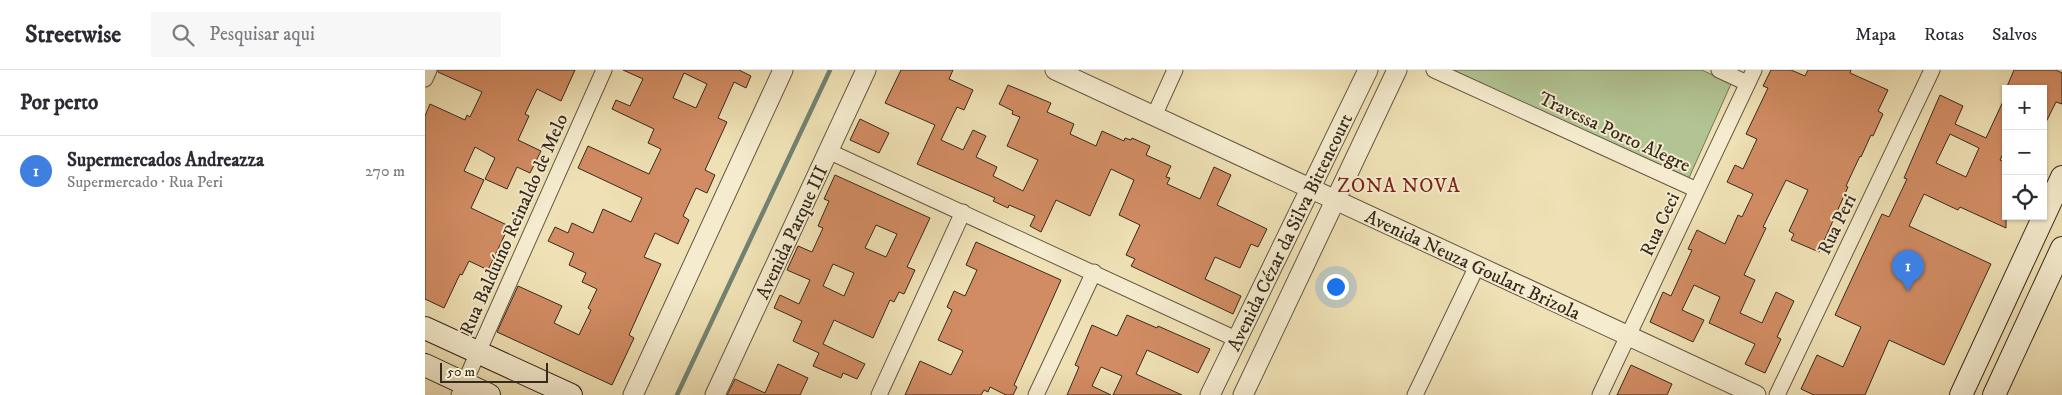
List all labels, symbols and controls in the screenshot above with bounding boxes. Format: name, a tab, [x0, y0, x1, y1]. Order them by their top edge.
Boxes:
search box	[151, 12, 501, 57]
text: Streetwise	[25, 20, 121, 50]
icon: search	[169, 21, 197, 49]
text: Pesquisar aqui	[209, 23, 315, 46]
text: Mapa	[1855, 24, 1896, 46]
text: Rotas	[1924, 24, 1964, 46]
text: Salvos	[1992, 24, 2037, 46]
map controls	[2002, 85, 2047, 220]
button: +	[2002, 85, 2047, 130]
street label: Travessa Porto Alegre	[1535, 87, 1694, 178]
text: Por perto	[20, 90, 98, 116]
street label: Avenida Cézar da Silva Bittencourt	[1223, 110, 1358, 355]
street label: Rua Balduíno Reinaldo de Melo	[455, 111, 574, 339]
button: −	[2002, 130, 2047, 175]
text: Supermercados Andreazza	[67, 149, 264, 172]
text: 1	[33, 161, 39, 181]
text: 270 m	[365, 161, 405, 181]
street label: Avenida Parque III	[751, 162, 834, 303]
text: Supermercado · Rua Peri	[67, 172, 223, 192]
district label: ZONA NOVA	[1337, 174, 1461, 199]
button: locate	[2002, 175, 2047, 220]
street label: Rua Ceci	[1636, 189, 1685, 260]
street label: Rua Peri	[1813, 191, 1862, 259]
street label: Avenida Neuza Goulart Brizola	[1361, 205, 1584, 325]
pin: 1	[1892, 250, 1924, 291]
your location	[1323, 274, 1349, 300]
scale bar	[440, 360, 547, 383]
text: 50 m	[447, 363, 475, 381]

